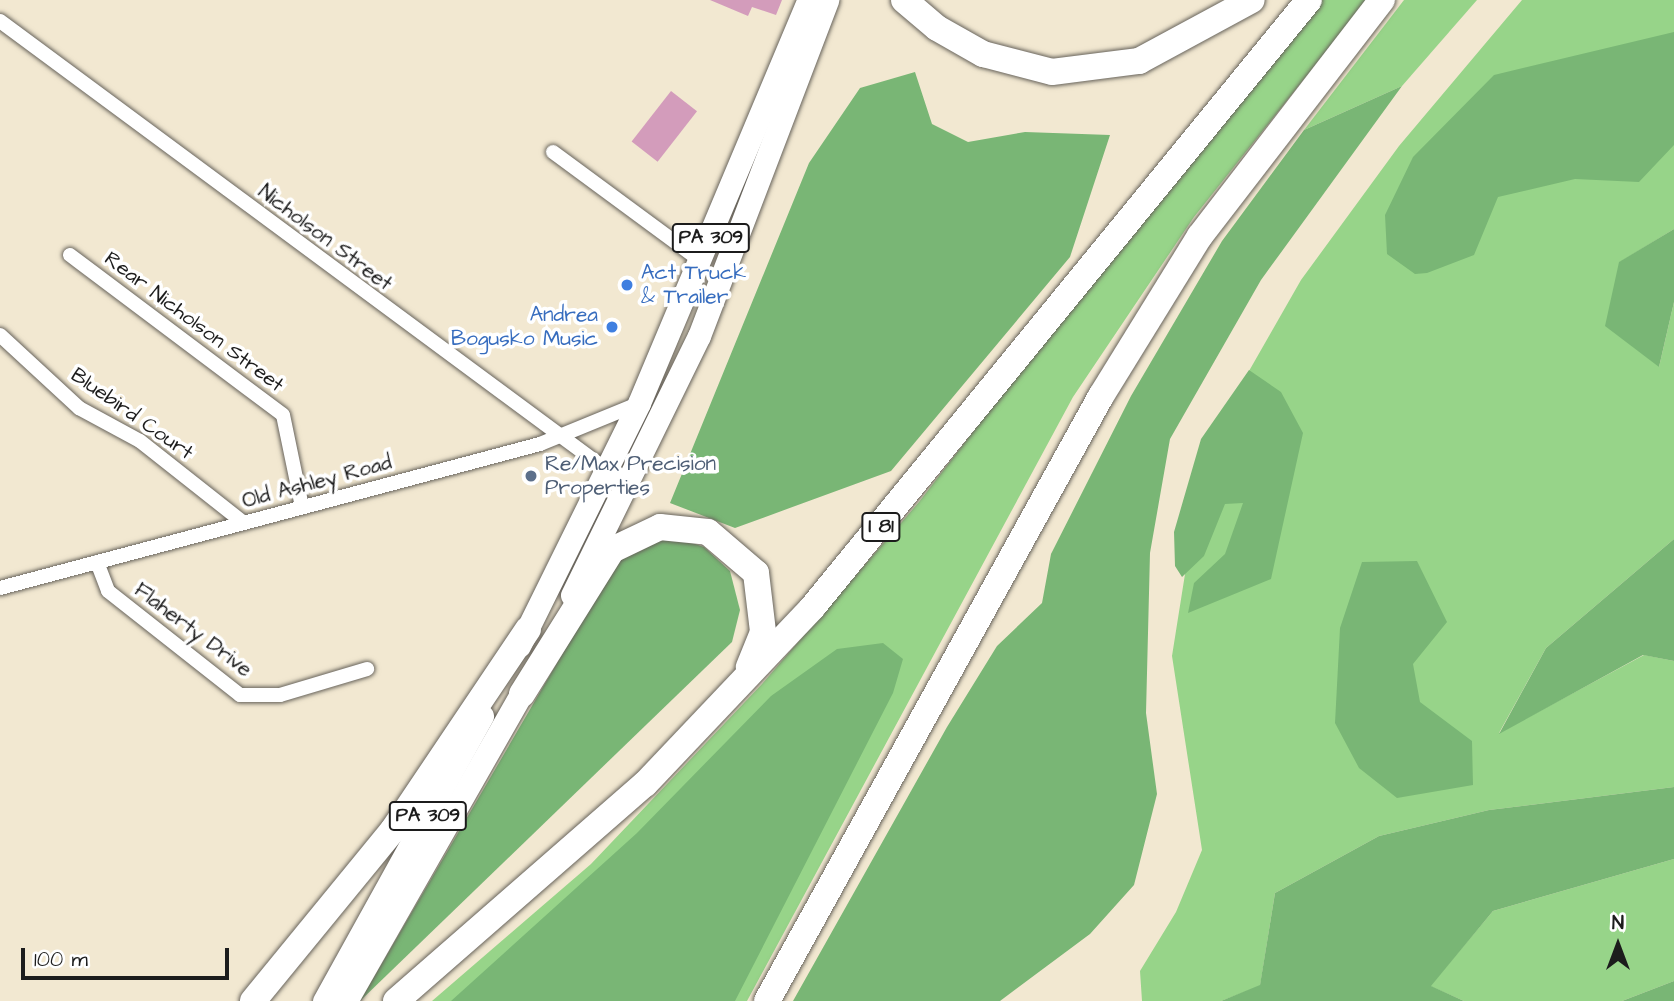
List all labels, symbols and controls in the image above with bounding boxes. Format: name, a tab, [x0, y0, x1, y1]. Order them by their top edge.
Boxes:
street label: Nicholson Street	[253, 179, 397, 297]
road number: PA 309	[671, 222, 751, 254]
street label: Rear Nicholson Street	[99, 246, 289, 398]
place label: Act Truck & Trailer	[641, 260, 746, 310]
marker: Act Truck & Trailer	[619, 277, 635, 293]
place label: Andrea Bogusko Music	[451, 302, 598, 352]
marker: Andrea Bogusko Music	[604, 319, 620, 335]
street label: Bluebird Court	[66, 363, 198, 465]
street label: Old Ashley Road	[239, 450, 395, 514]
place label: Re/Max Precision Properties	[545, 451, 716, 501]
marker: Re/Max Precision Properties	[523, 468, 539, 484]
road number: I 81	[860, 512, 902, 542]
street label: Flaherty Drive	[129, 578, 257, 682]
road number: PA 309	[388, 800, 468, 832]
north arrow	[1583, 910, 1653, 980]
text: N	[1612, 910, 1624, 937]
scale bar	[24, 934, 233, 978]
text: 100 m	[34, 945, 88, 974]

